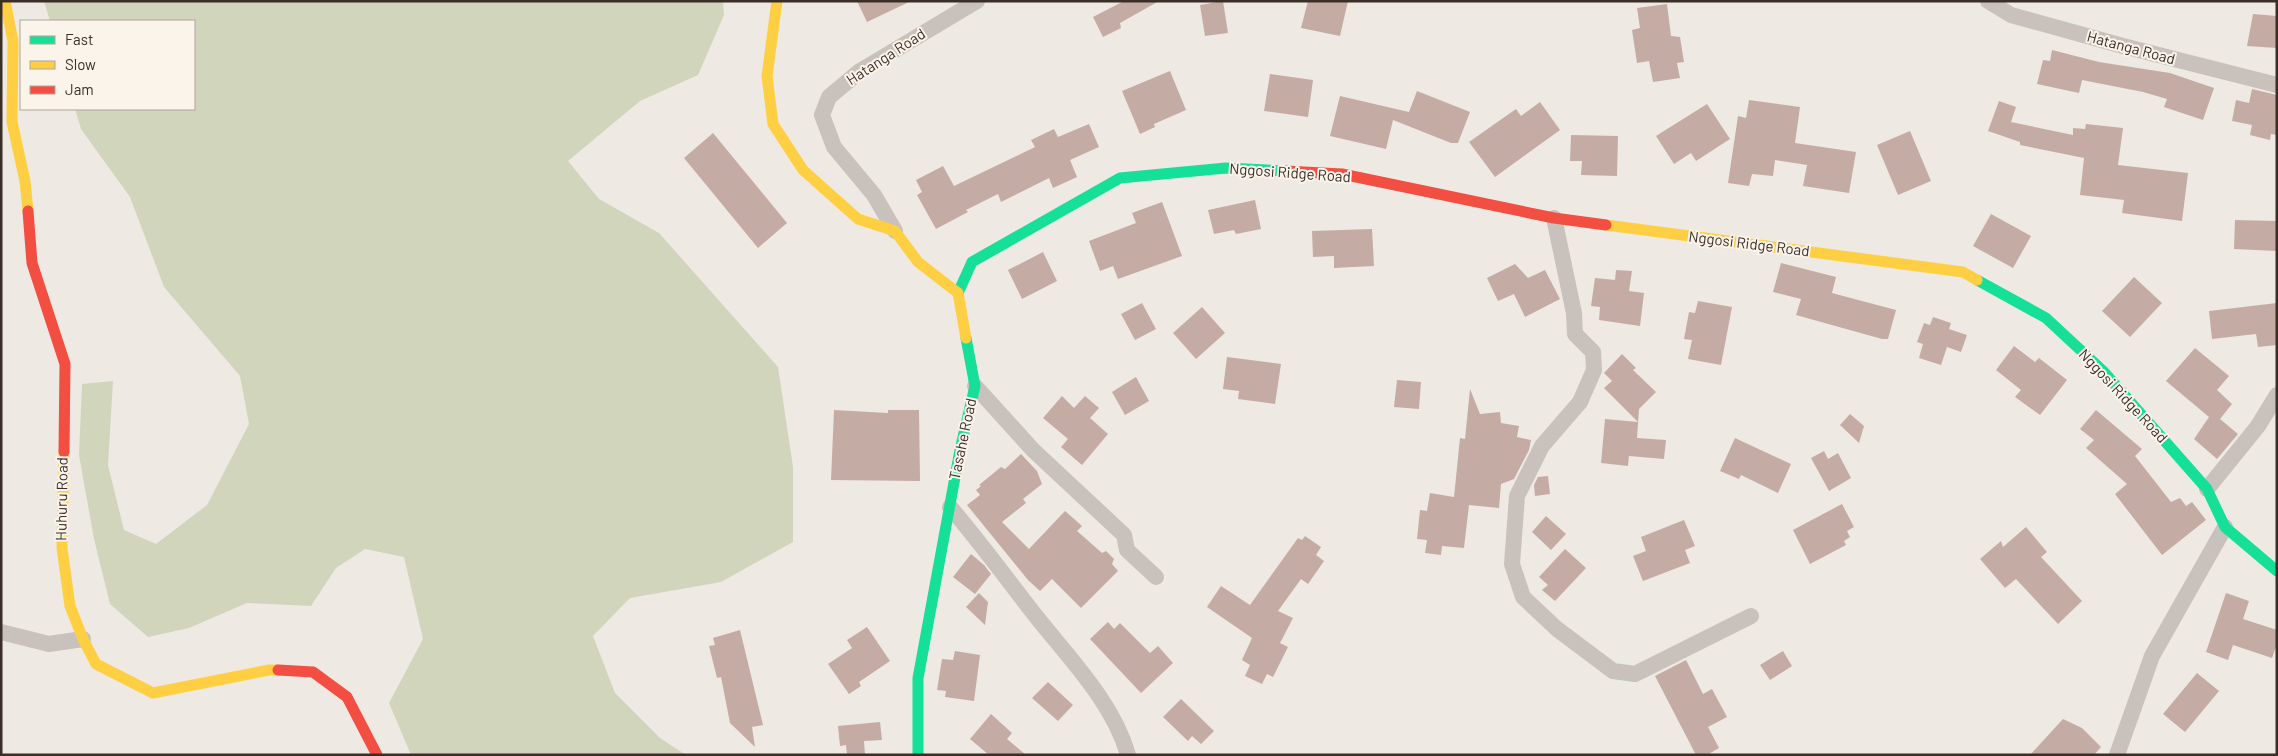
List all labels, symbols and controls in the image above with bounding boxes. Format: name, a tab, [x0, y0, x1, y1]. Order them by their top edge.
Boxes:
legend	[20, 20, 195, 110]
street label: Hatanga Road	[843, 24, 928, 88]
street label: Hatanga Road	[2085, 27, 2177, 67]
text: Fast	[65, 30, 93, 48]
text: Slow	[65, 55, 96, 73]
text: Jam	[65, 80, 94, 98]
street label: Nggosi Ridge Road	[1229, 159, 1351, 185]
street label: Nggosi Ridge Road	[1688, 227, 1811, 259]
street label: Nggosi Ridge Road	[2076, 345, 2172, 446]
street label: Tasahe Road	[945, 396, 979, 481]
street label: Huhuru Road	[51, 457, 71, 541]

